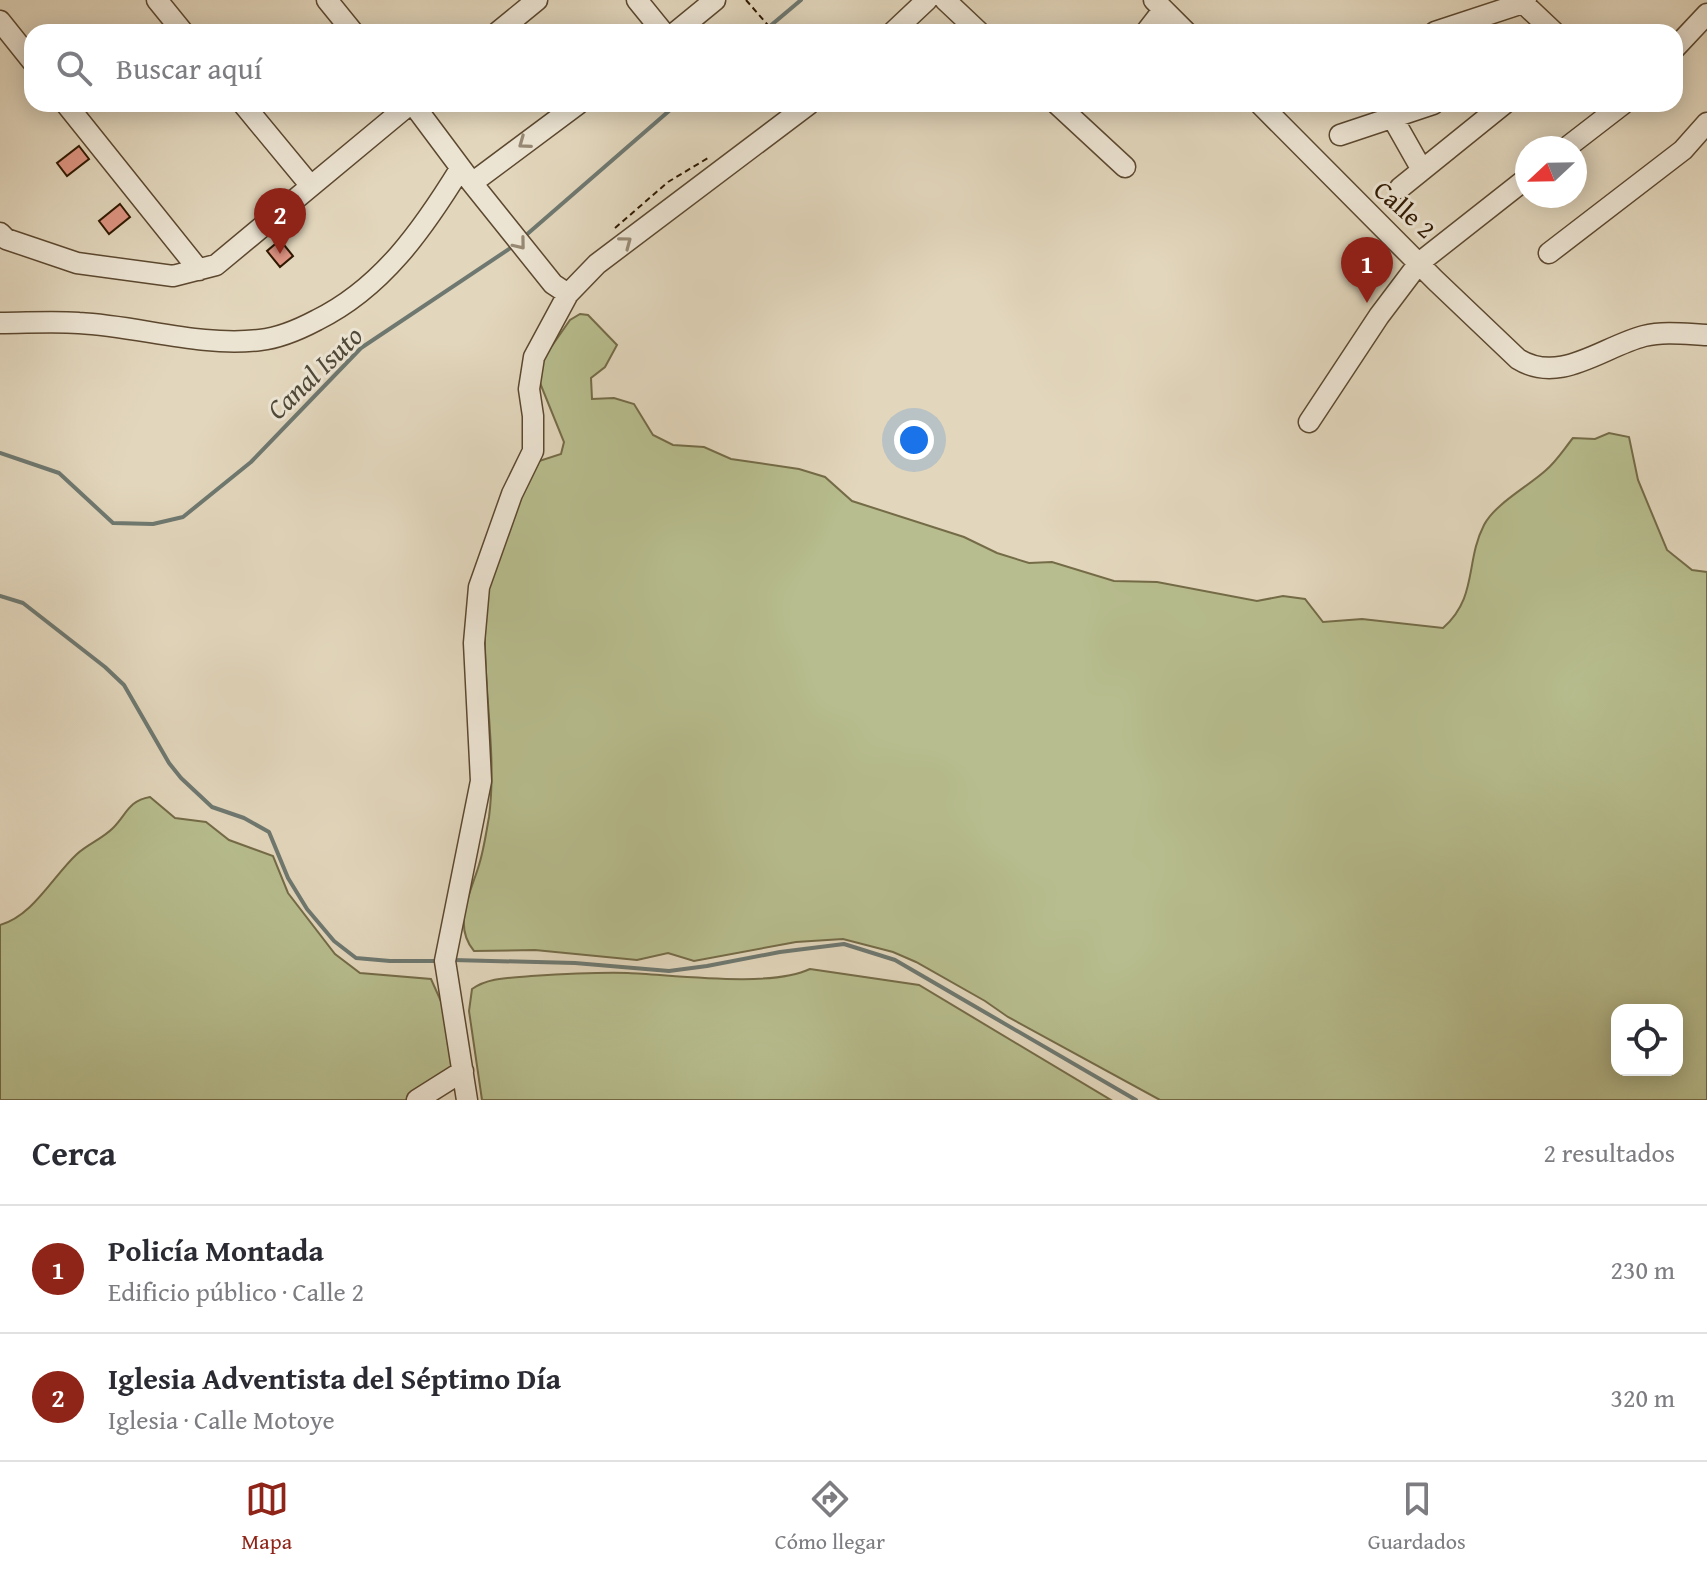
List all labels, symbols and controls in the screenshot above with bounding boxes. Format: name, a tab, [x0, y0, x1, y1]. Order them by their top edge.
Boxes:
search box	[24, 24, 1683, 112]
icon: search	[52, 46, 96, 90]
text: Buscar aquí	[116, 46, 262, 90]
one-way arrow	[518, 133, 533, 148]
north arrow	[1515, 136, 1587, 208]
street label: Calle 2	[1365, 171, 1445, 247]
pin: 2	[254, 188, 306, 254]
one-way arrow	[510, 235, 525, 249]
pin: 1	[1341, 237, 1393, 303]
one-way arrow	[617, 238, 632, 252]
water label: Canal Isuto	[257, 316, 371, 428]
your location	[894, 420, 934, 460]
map controls	[1611, 1004, 1683, 1076]
button: locate	[1611, 1004, 1683, 1076]
text: Cerca	[32, 1128, 116, 1177]
text: 2 resultados	[1544, 1133, 1675, 1172]
text: Policía Montada	[108, 1228, 324, 1272]
text: 1	[51, 1250, 65, 1289]
text: 230 m	[1610, 1250, 1675, 1289]
text: Edificio público · Calle 2	[108, 1272, 364, 1311]
text: Iglesia Adventista del Séptimo Día	[108, 1356, 561, 1400]
text: 2	[51, 1378, 65, 1417]
text: 320 m	[1610, 1378, 1675, 1417]
text: Iglesia · Calle Motoye	[108, 1400, 335, 1439]
tab: Mapa	[241, 1477, 292, 1557]
tab: Cómo llegar	[775, 1477, 885, 1557]
tab: Guardados	[1368, 1477, 1466, 1557]

